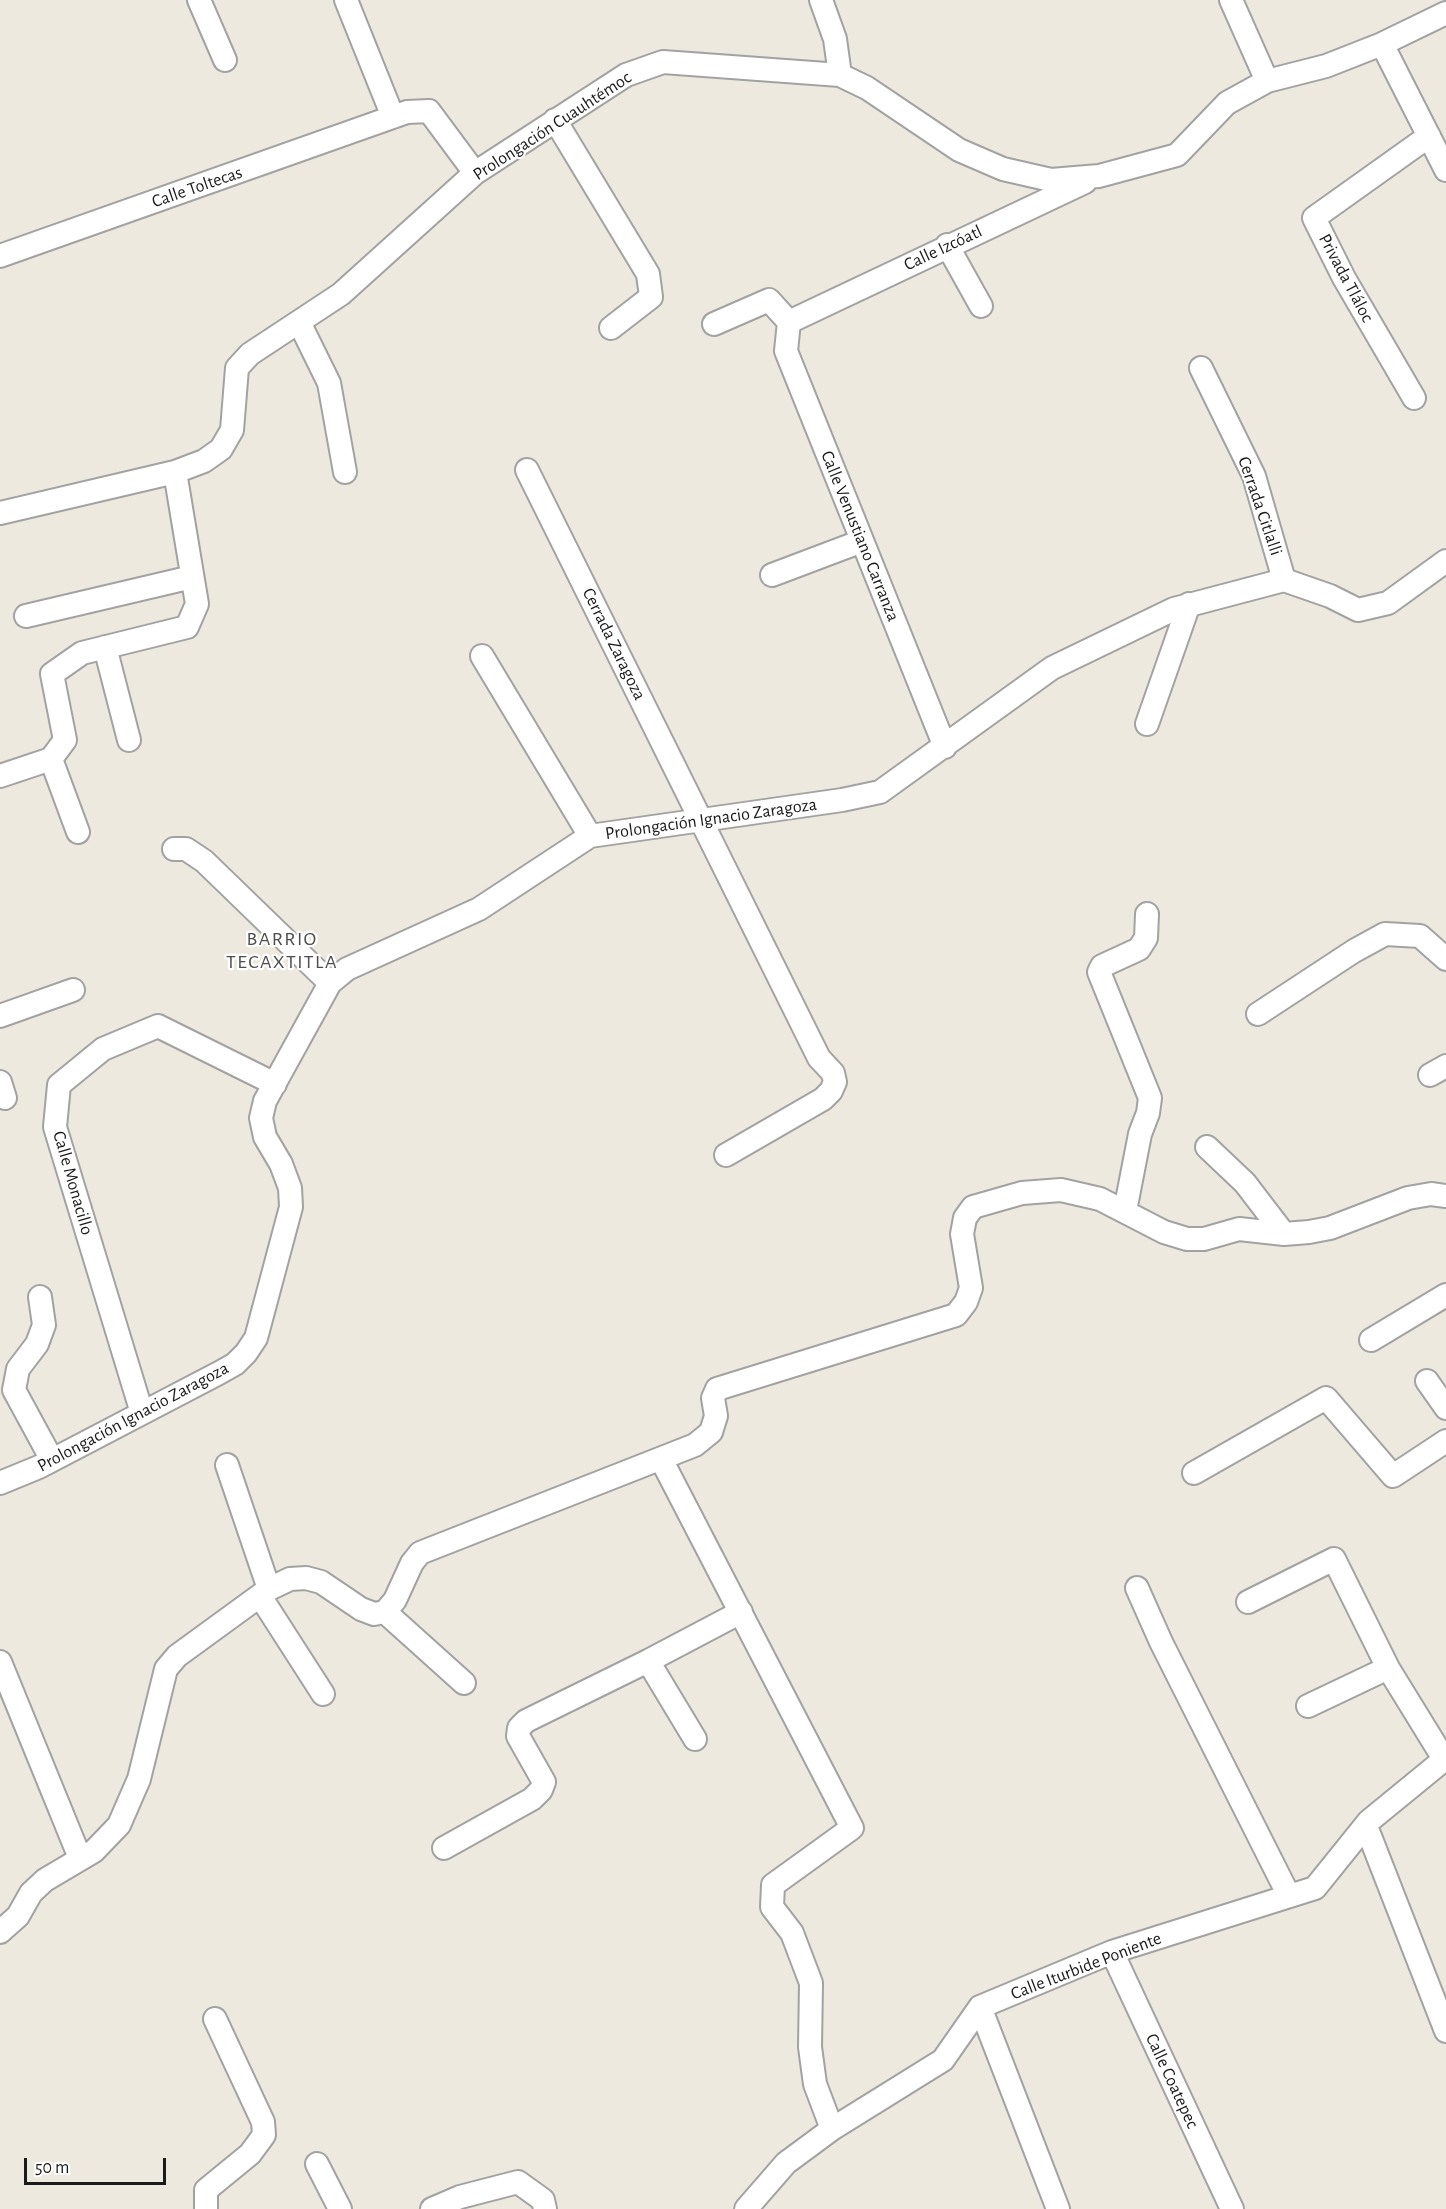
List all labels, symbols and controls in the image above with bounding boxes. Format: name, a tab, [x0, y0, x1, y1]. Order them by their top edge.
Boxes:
street label: Prolongación Cuauhtémoc	[469, 67, 635, 185]
street label: Calle Toltecas	[149, 161, 245, 213]
street label: Calle Izcóatl	[900, 220, 986, 276]
street label: Privada Tláloc	[1314, 230, 1378, 326]
street label: Calle Venustiano Carranza	[816, 448, 904, 624]
street label: Cerrada Citlalli	[1233, 454, 1287, 558]
street label: Cerrada Zaragoza	[577, 584, 651, 704]
street label: Prolongación Ignacio Zaragoza	[604, 793, 818, 845]
district label: BARRIO TECAXTITLA	[226, 927, 338, 974]
street label: Calle Monacillo	[48, 1129, 98, 1237]
street label: Prolongación Ignacio Zaragoza	[34, 1357, 232, 1477]
street label: Calle Iturbide Poniente	[1008, 1927, 1164, 2005]
street label: Calle Coatepec	[1141, 2030, 1203, 2132]
scale bar	[27, 2146, 170, 2184]
text: 50 m	[35, 2159, 69, 2177]

